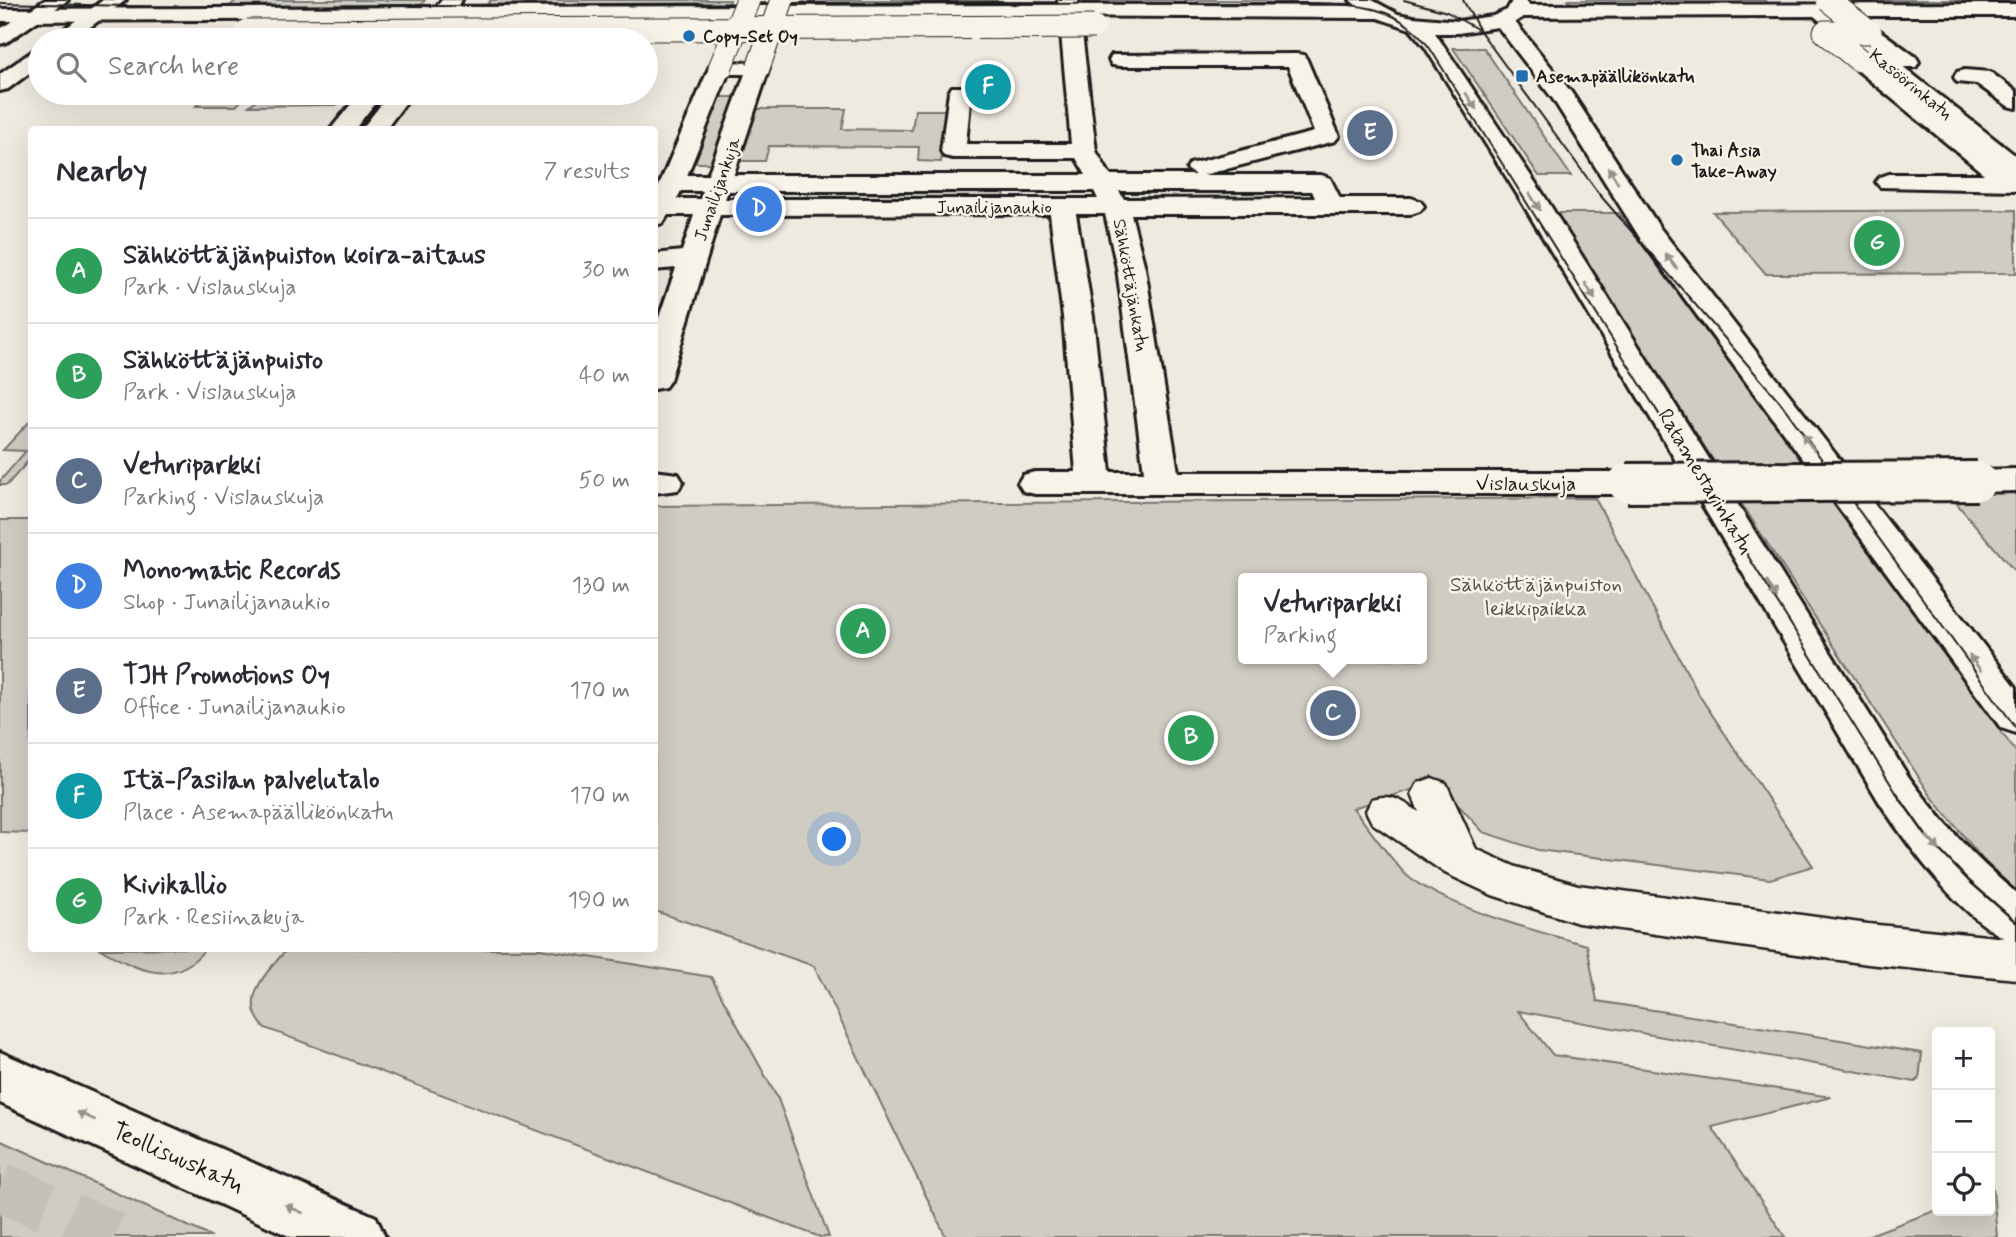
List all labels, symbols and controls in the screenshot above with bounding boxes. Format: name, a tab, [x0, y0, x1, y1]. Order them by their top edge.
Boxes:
place label: Copy-Set Oy	[703, 25, 798, 49]
search box	[28, 28, 658, 105]
marker: Copy-Set Oy	[681, 28, 697, 44]
street label: Kasöörinkatu	[1864, 44, 1957, 126]
icon: search	[52, 48, 90, 86]
text: Search here	[108, 50, 239, 84]
pin: F	[965, 61, 1011, 113]
place label: Asemapäällikönkatu	[1536, 65, 1695, 89]
marker: Asemapäällikönkatu	[1514, 68, 1530, 84]
one-way arrow	[1464, 92, 1477, 111]
pin: E	[1347, 107, 1393, 159]
street label: Junailijankuja	[689, 134, 747, 245]
place label: Thai Asia Take-Away	[1691, 139, 1777, 184]
text: Nearby	[56, 152, 147, 191]
marker: Thai Asia Take-Away	[1669, 152, 1685, 168]
text: 7 results	[543, 157, 630, 187]
one-way arrow	[1606, 165, 1619, 184]
pin: D	[736, 183, 782, 235]
one-way arrow	[1529, 192, 1542, 211]
street label: Junailijanaukio	[936, 196, 1052, 220]
street label: Sähköttäjänkatu	[1107, 217, 1153, 353]
pin: G	[1854, 217, 1900, 269]
text: Sähköttäjänpuiston koira-aitaus	[123, 239, 486, 273]
one-way arrow	[1664, 252, 1678, 270]
text: A	[71, 256, 87, 286]
text: 30 m	[582, 256, 630, 286]
text: Park · Vislauskuja	[123, 273, 296, 303]
one-way arrow	[1583, 281, 1596, 301]
text: Sähköttäjänpuisto	[123, 344, 323, 378]
text: B	[72, 361, 86, 391]
text: 40 m	[579, 361, 630, 391]
text: Park · Vislauskuja	[123, 378, 296, 408]
street label: Ratamestarinkatu	[1651, 404, 1760, 559]
one-way arrow	[1801, 434, 1816, 452]
text: Veturiparkki	[123, 449, 261, 483]
text: C	[71, 466, 87, 496]
text: 50 m	[579, 466, 630, 496]
street label: Vislauskuja	[1476, 470, 1576, 498]
text: Parking · Vislauskuja	[123, 483, 324, 513]
text: Monomatic Records	[123, 554, 341, 588]
text: D	[71, 571, 87, 601]
text: 130 m	[572, 571, 630, 601]
park label: Sähköttäjänpuiston leikkipaikka	[1450, 571, 1622, 623]
popup	[1238, 573, 1427, 664]
one-way arrow	[1766, 580, 1779, 599]
text: Veturiparkki	[1264, 587, 1401, 621]
text: Shop · Junailijanaukio	[123, 588, 330, 618]
pin: A	[840, 605, 886, 657]
text: Parking	[1264, 621, 1337, 651]
one-way arrow	[1968, 654, 1982, 672]
text: TJH Promotions Oy	[123, 659, 330, 693]
text: E	[72, 676, 86, 706]
text: 170 m	[570, 676, 630, 706]
pin: C	[1310, 687, 1356, 739]
text: Office · Junailijanaukio	[123, 693, 346, 723]
pin: B	[1168, 712, 1214, 764]
text: Itä-Pasilan palvelutalo	[123, 764, 380, 798]
text: F	[73, 781, 85, 811]
text: 170 m	[570, 781, 630, 811]
text: Place · Asemapäällikönkatu	[123, 798, 394, 828]
your location	[817, 822, 851, 856]
one-way arrow	[1925, 834, 1941, 852]
text: Kivikallio	[123, 869, 227, 903]
text: G	[71, 886, 87, 916]
text: 190 m	[568, 886, 630, 916]
text: Park · Resiinakuja	[123, 903, 304, 933]
map controls	[1932, 1027, 1995, 1216]
button: +	[1932, 1027, 1995, 1090]
button: −	[1932, 1090, 1995, 1153]
one-way arrow	[76, 1110, 97, 1121]
street label: Teollisuuskatu	[107, 1116, 248, 1201]
button: locate	[1932, 1153, 1995, 1216]
one-way arrow	[284, 1203, 304, 1215]

